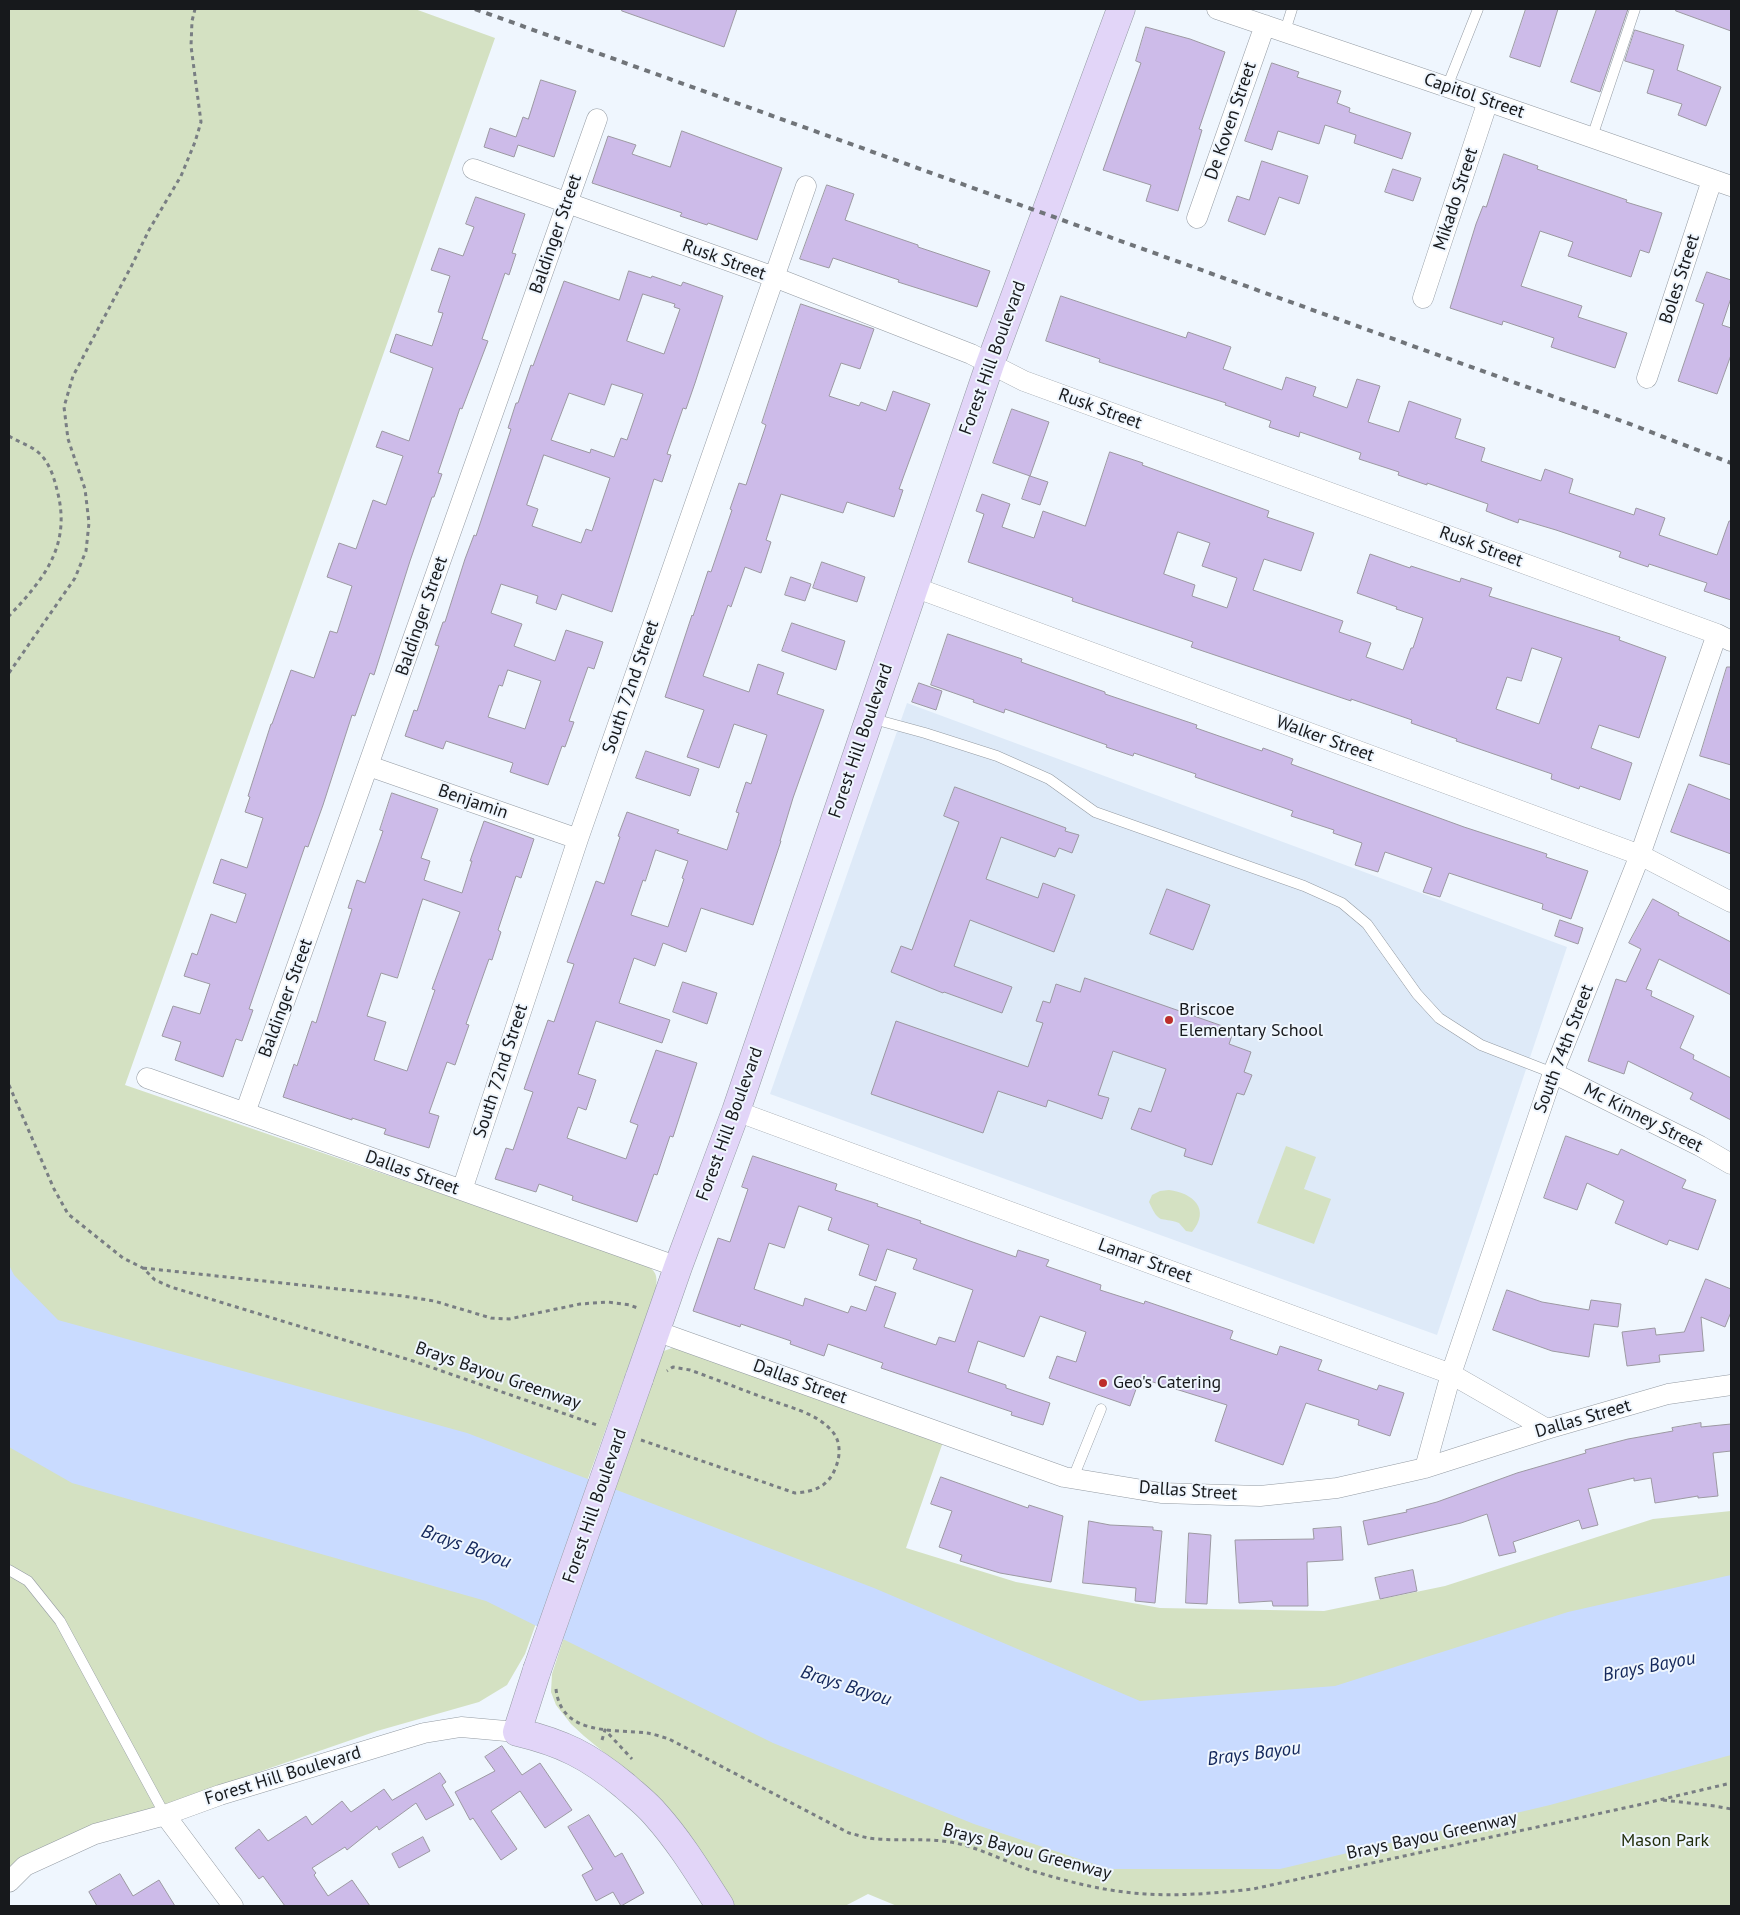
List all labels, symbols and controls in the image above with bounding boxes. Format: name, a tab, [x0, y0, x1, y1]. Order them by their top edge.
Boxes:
street label: De Koven Street	[1201, 59, 1261, 183]
street label: Capitol Street	[1421, 69, 1527, 123]
street label: Mikado Street	[1429, 145, 1483, 253]
street label: Baldinger Street	[525, 172, 587, 296]
street label: Boles Street	[1655, 231, 1705, 327]
street label: Rusk Street	[679, 235, 769, 285]
street label: Forest Hill Boulevard	[955, 278, 1031, 438]
street label: Rusk Street	[1055, 384, 1145, 434]
street label: Rusk Street	[1436, 522, 1526, 572]
street label: Baldinger Street	[391, 554, 453, 678]
street label: South 72nd Street	[598, 617, 664, 757]
street label: Forest Hill Boulevard	[824, 661, 898, 821]
street label: Walker Street	[1273, 711, 1377, 767]
street label: Benjamin	[435, 780, 511, 824]
street label: Baldinger Street	[255, 936, 317, 1060]
street label: South 74th Street	[1530, 982, 1598, 1116]
place label: Briscoe Elementary School	[1179, 999, 1323, 1042]
street label: South 72nd Street	[469, 1001, 533, 1141]
marker: Briscoe Elementary School	[1163, 1014, 1175, 1026]
street label: Forest Hill Boulevard	[692, 1044, 768, 1204]
street label: Mc Kinney Street	[1580, 1079, 1706, 1157]
street label: Dallas Street	[362, 1146, 462, 1200]
street label: Lamar Street	[1095, 1234, 1195, 1288]
street label: Brays Bayou Greenway	[412, 1338, 584, 1414]
street label: Dallas Street	[750, 1355, 850, 1409]
place label: Geo's Catering	[1113, 1372, 1221, 1394]
marker: Geo's Catering	[1097, 1377, 1109, 1389]
street label: Dallas Street	[1533, 1395, 1633, 1443]
street label: Forest Hill Boulevard	[558, 1426, 632, 1586]
street label: Dallas Street	[1138, 1477, 1238, 1505]
water label: Brays Bayou	[418, 1520, 514, 1574]
water label: Brays Bayou	[1601, 1647, 1697, 1687]
water label: Brays Bayou	[798, 1661, 894, 1711]
water label: Brays Bayou	[1206, 1737, 1302, 1771]
street label: Forest Hill Boulevard	[202, 1742, 364, 1810]
street label: Brays Bayou Greenway	[1345, 1807, 1519, 1865]
street label: Brays Bayou Greenway	[940, 1819, 1114, 1885]
park label: Mason Park	[1621, 1830, 1709, 1852]

